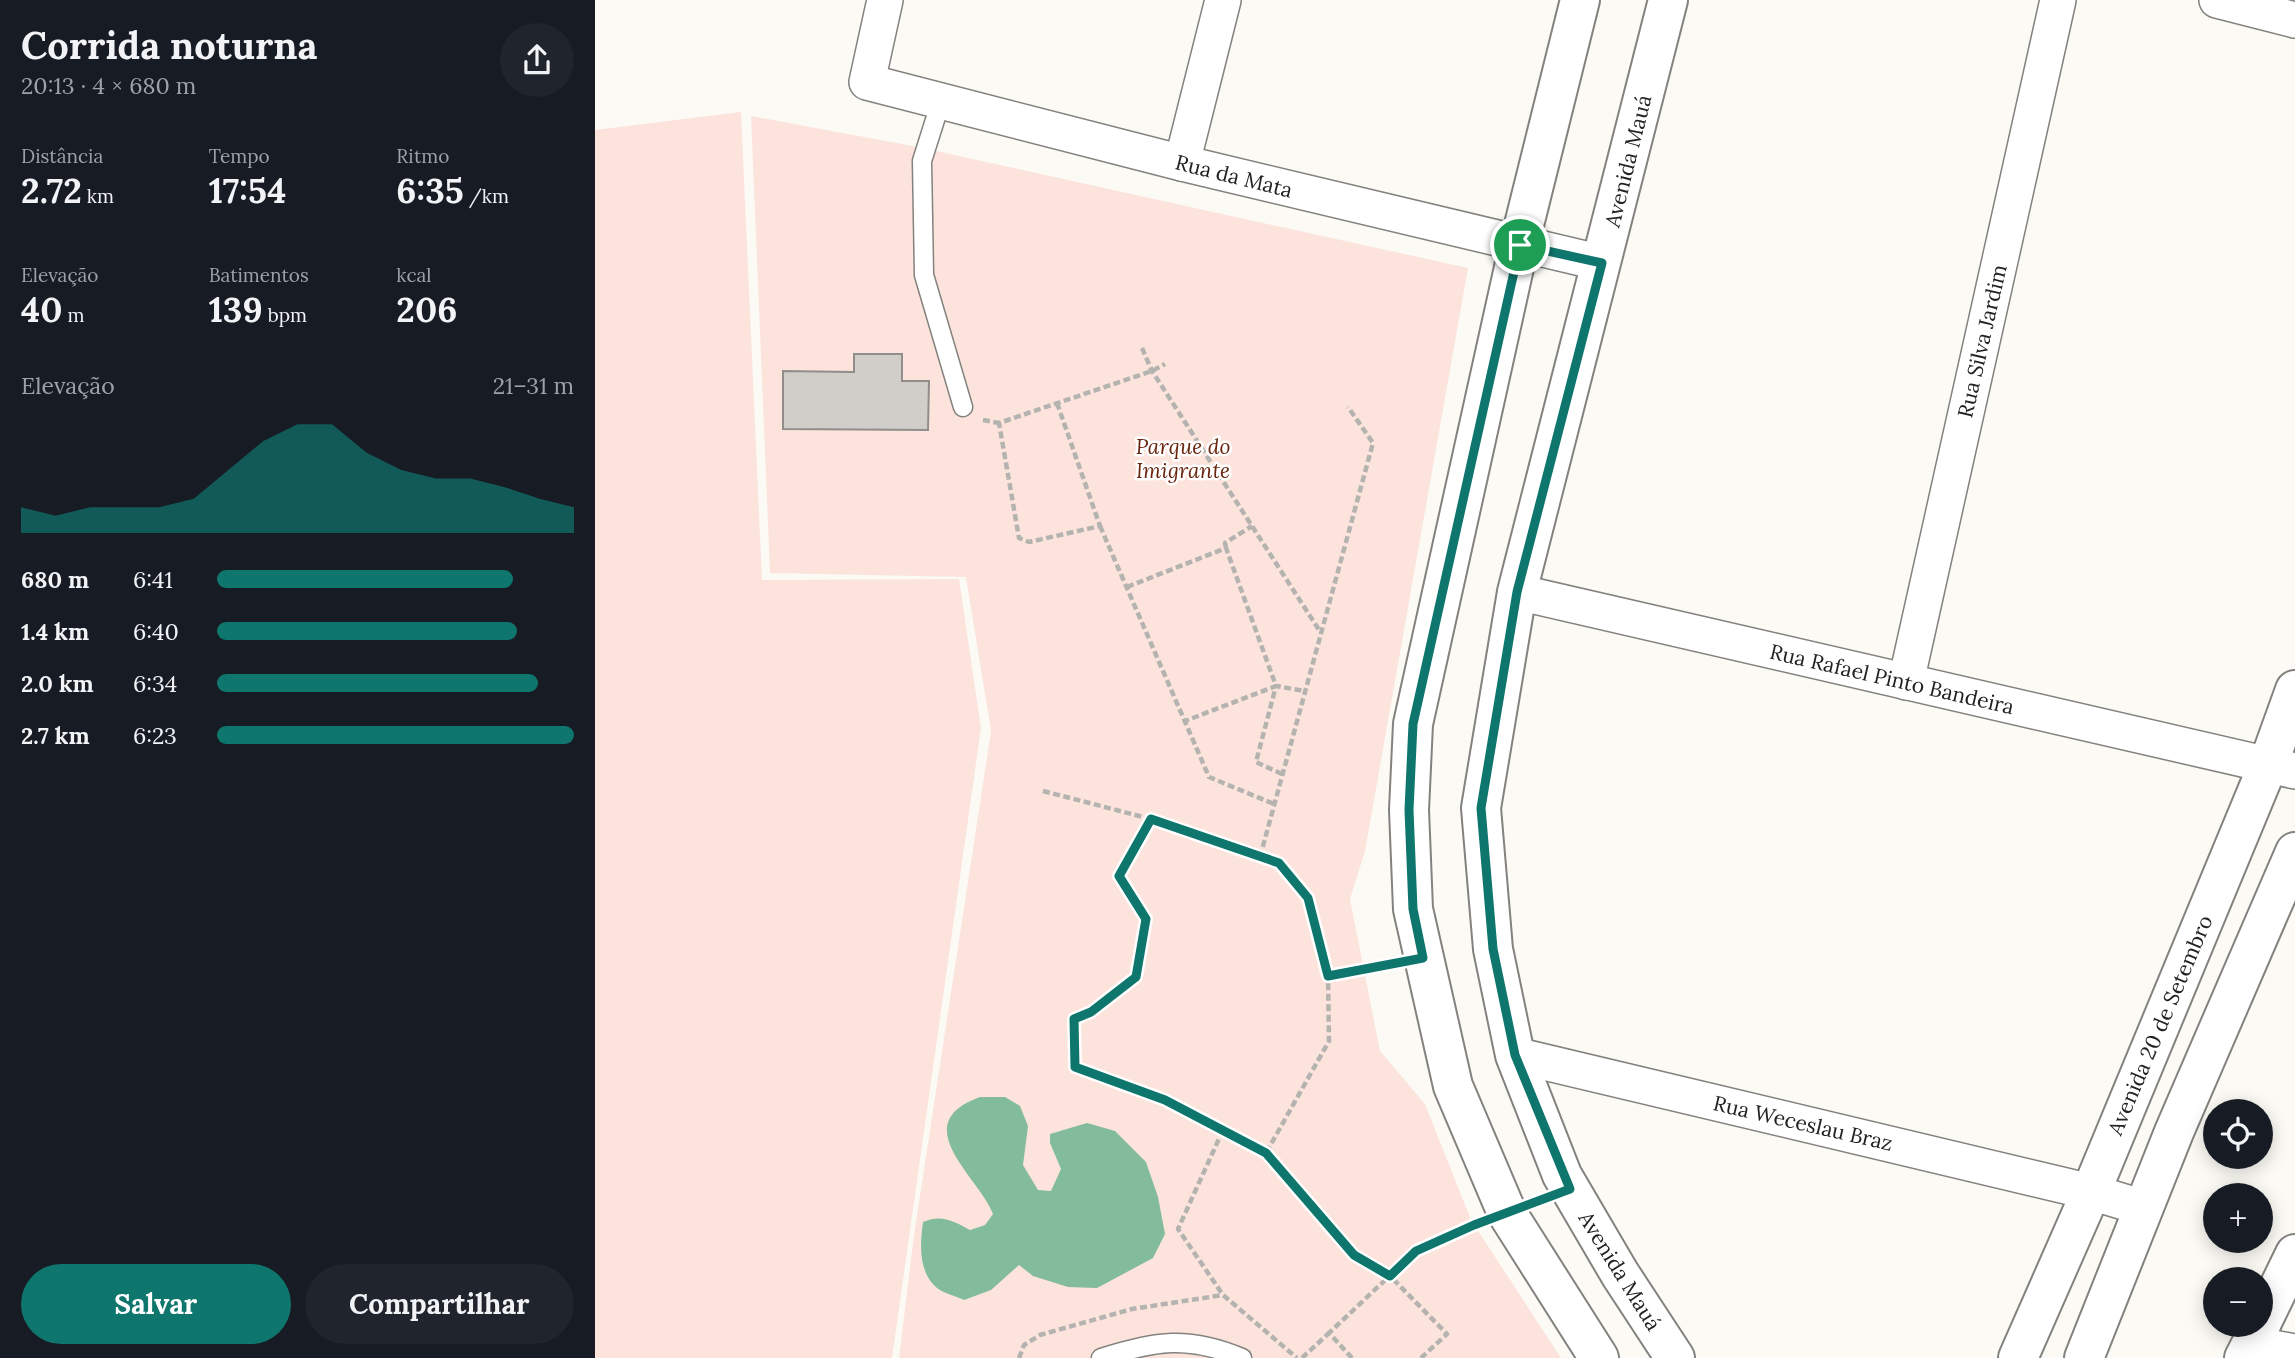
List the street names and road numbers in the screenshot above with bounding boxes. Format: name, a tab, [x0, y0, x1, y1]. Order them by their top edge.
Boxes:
street label: Avenida Mauá	[1598, 92, 1658, 231]
street label: Rua da Mata	[1173, 148, 1296, 204]
street label: Rua Silva Jardim	[1951, 261, 2013, 420]
street label: Rua Rafael Pinto Bandeira	[1767, 638, 2017, 720]
street label: Avenida 20 de Setembro	[2101, 911, 2219, 1140]
street label: Rua Weceslau Braz	[1711, 1089, 1895, 1157]
street label: Avenida Mauá	[1572, 1206, 1667, 1336]

